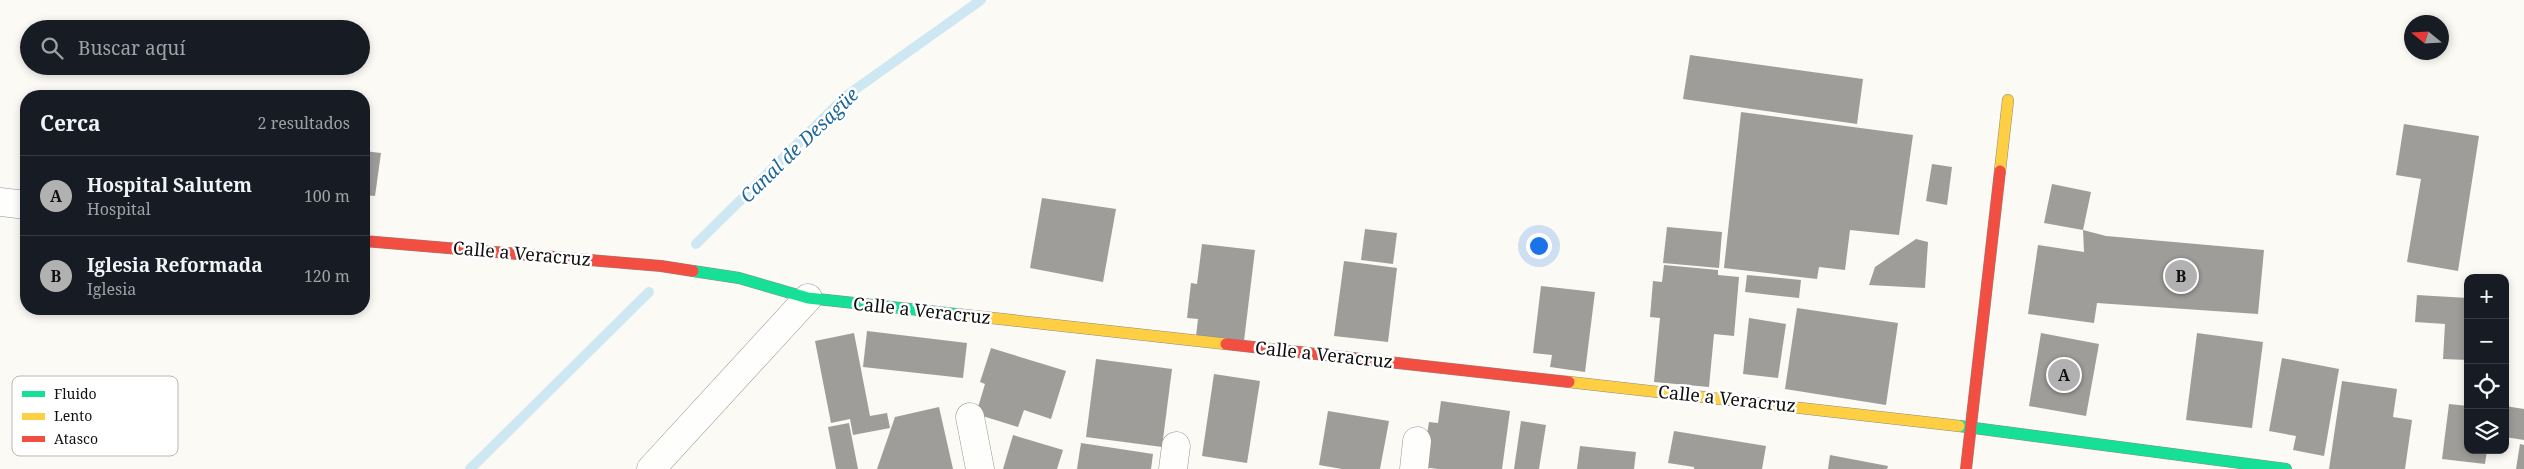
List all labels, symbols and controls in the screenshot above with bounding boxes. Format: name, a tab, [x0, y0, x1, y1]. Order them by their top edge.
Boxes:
north arrow	[2404, 15, 2449, 60]
search box	[20, 20, 370, 75]
icon: search	[38, 34, 66, 62]
text: Buscar aquí	[78, 35, 186, 61]
water label: Canal de Desagüe	[734, 82, 864, 208]
text: Cerca	[40, 109, 101, 137]
text: 2 resultados	[258, 112, 350, 134]
text: Hospital Salutem	[87, 172, 252, 198]
text: A	[50, 185, 62, 207]
text: 100 m	[304, 185, 350, 207]
text: Hospital	[87, 198, 151, 220]
your location	[1526, 233, 1552, 259]
street label: Calle a Veracruz	[452, 235, 592, 271]
text: Iglesia Reformada	[87, 252, 263, 278]
pin: B	[2165, 257, 2197, 295]
text: B	[51, 265, 61, 287]
text: 120 m	[304, 265, 350, 287]
map controls	[2464, 274, 2509, 454]
button: +	[2464, 274, 2509, 319]
text: Iglesia	[87, 278, 136, 300]
street label: Calle a Veracruz	[852, 291, 992, 329]
button: −	[2464, 319, 2509, 364]
street label: Calle a Veracruz	[1254, 335, 1394, 373]
pin: A	[2048, 356, 2080, 394]
button: locate	[2464, 364, 2509, 409]
legend	[12, 376, 178, 456]
street label: Calle a Veracruz	[1657, 379, 1797, 417]
text: Fluido	[54, 384, 97, 403]
text: Lento	[54, 406, 92, 425]
button: layers	[2464, 409, 2509, 454]
text: Atasco	[54, 429, 98, 448]

